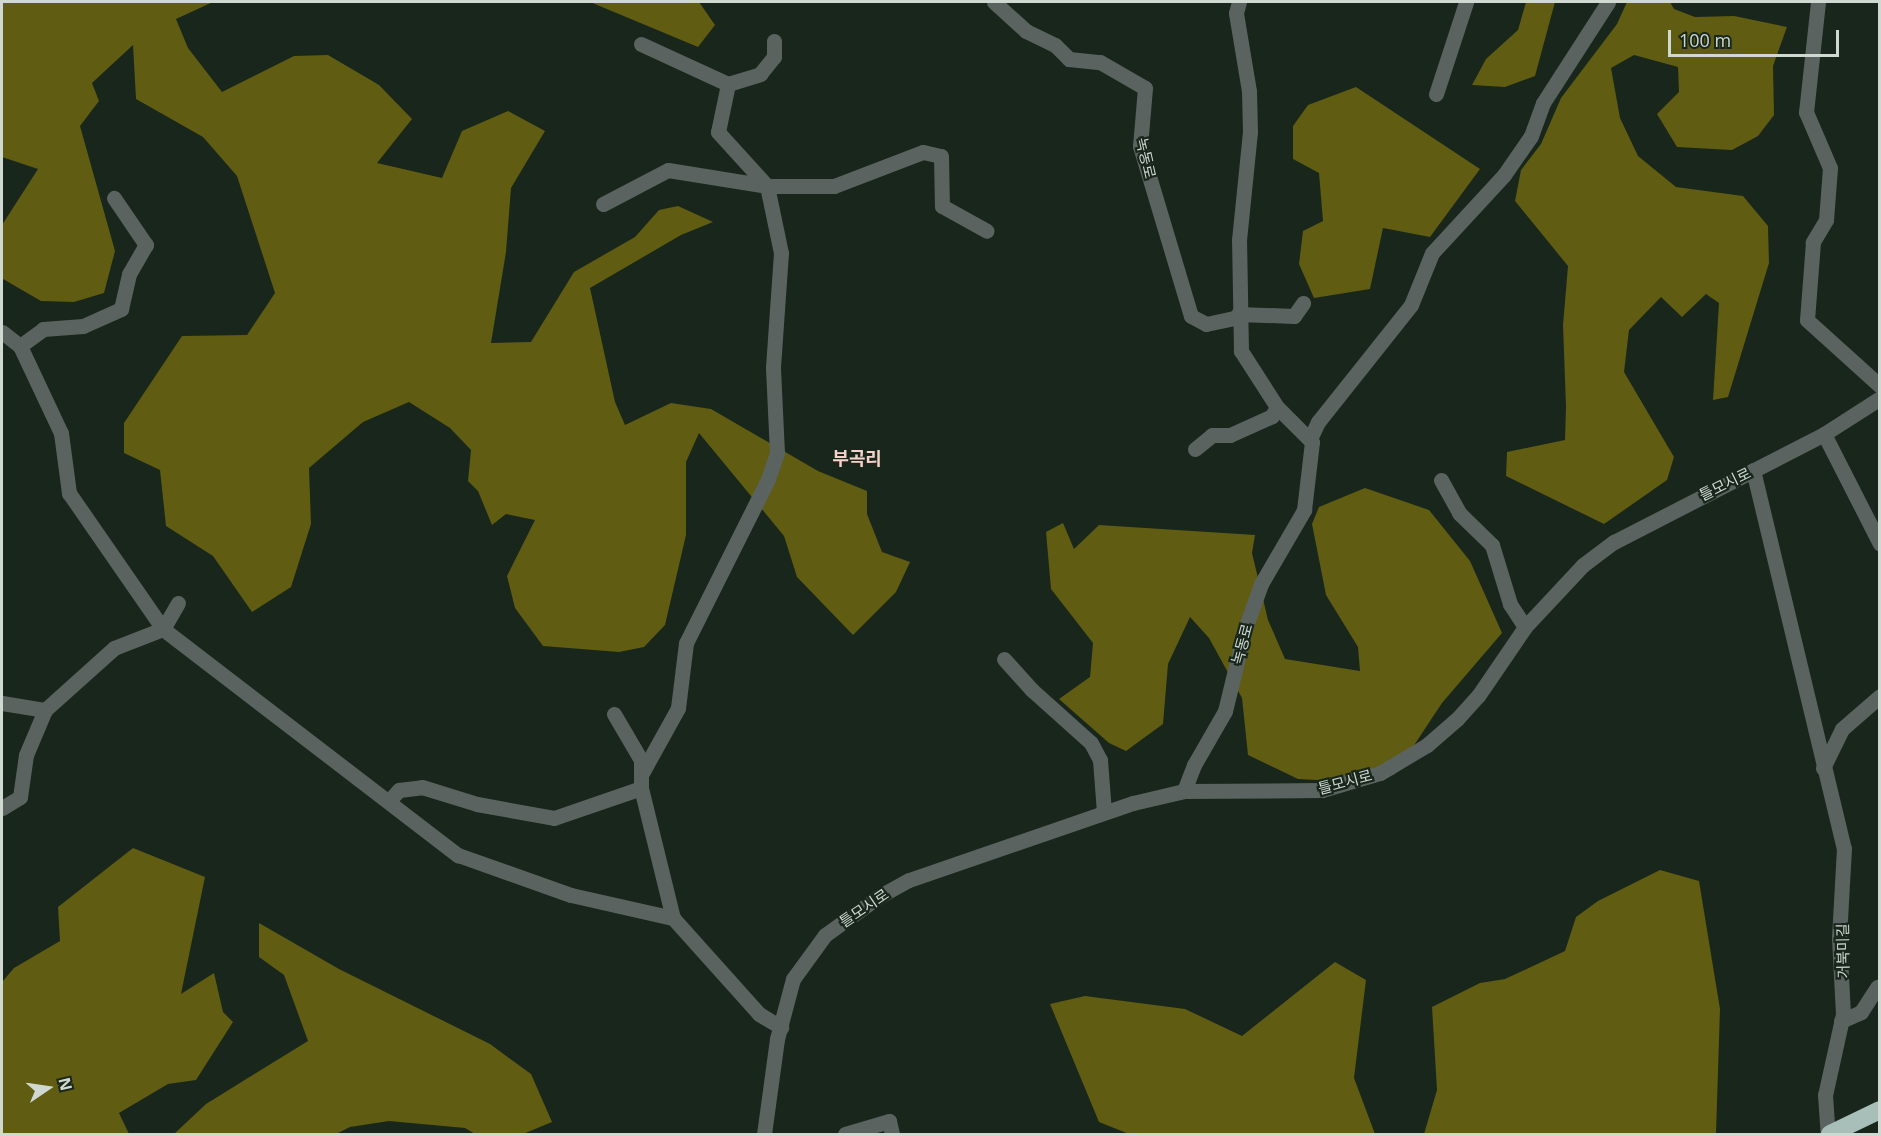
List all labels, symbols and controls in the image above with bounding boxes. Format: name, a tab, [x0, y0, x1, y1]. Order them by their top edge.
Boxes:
scale bar	[1671, 18, 1842, 56]
text: 100 m	[1679, 28, 1731, 52]
street label: 녹동로	[1133, 136, 1159, 180]
district label: 부곡리	[832, 447, 882, 469]
street label: 틀모시로	[1696, 464, 1754, 504]
street label: 녹동로	[1228, 622, 1256, 666]
street label: 틀모시로	[1316, 766, 1374, 798]
street label: 틀모시로	[836, 885, 892, 931]
street label: 거북미길	[1834, 923, 1852, 979]
north arrow	[18, 1058, 78, 1118]
text: N	[53, 1075, 78, 1093]

